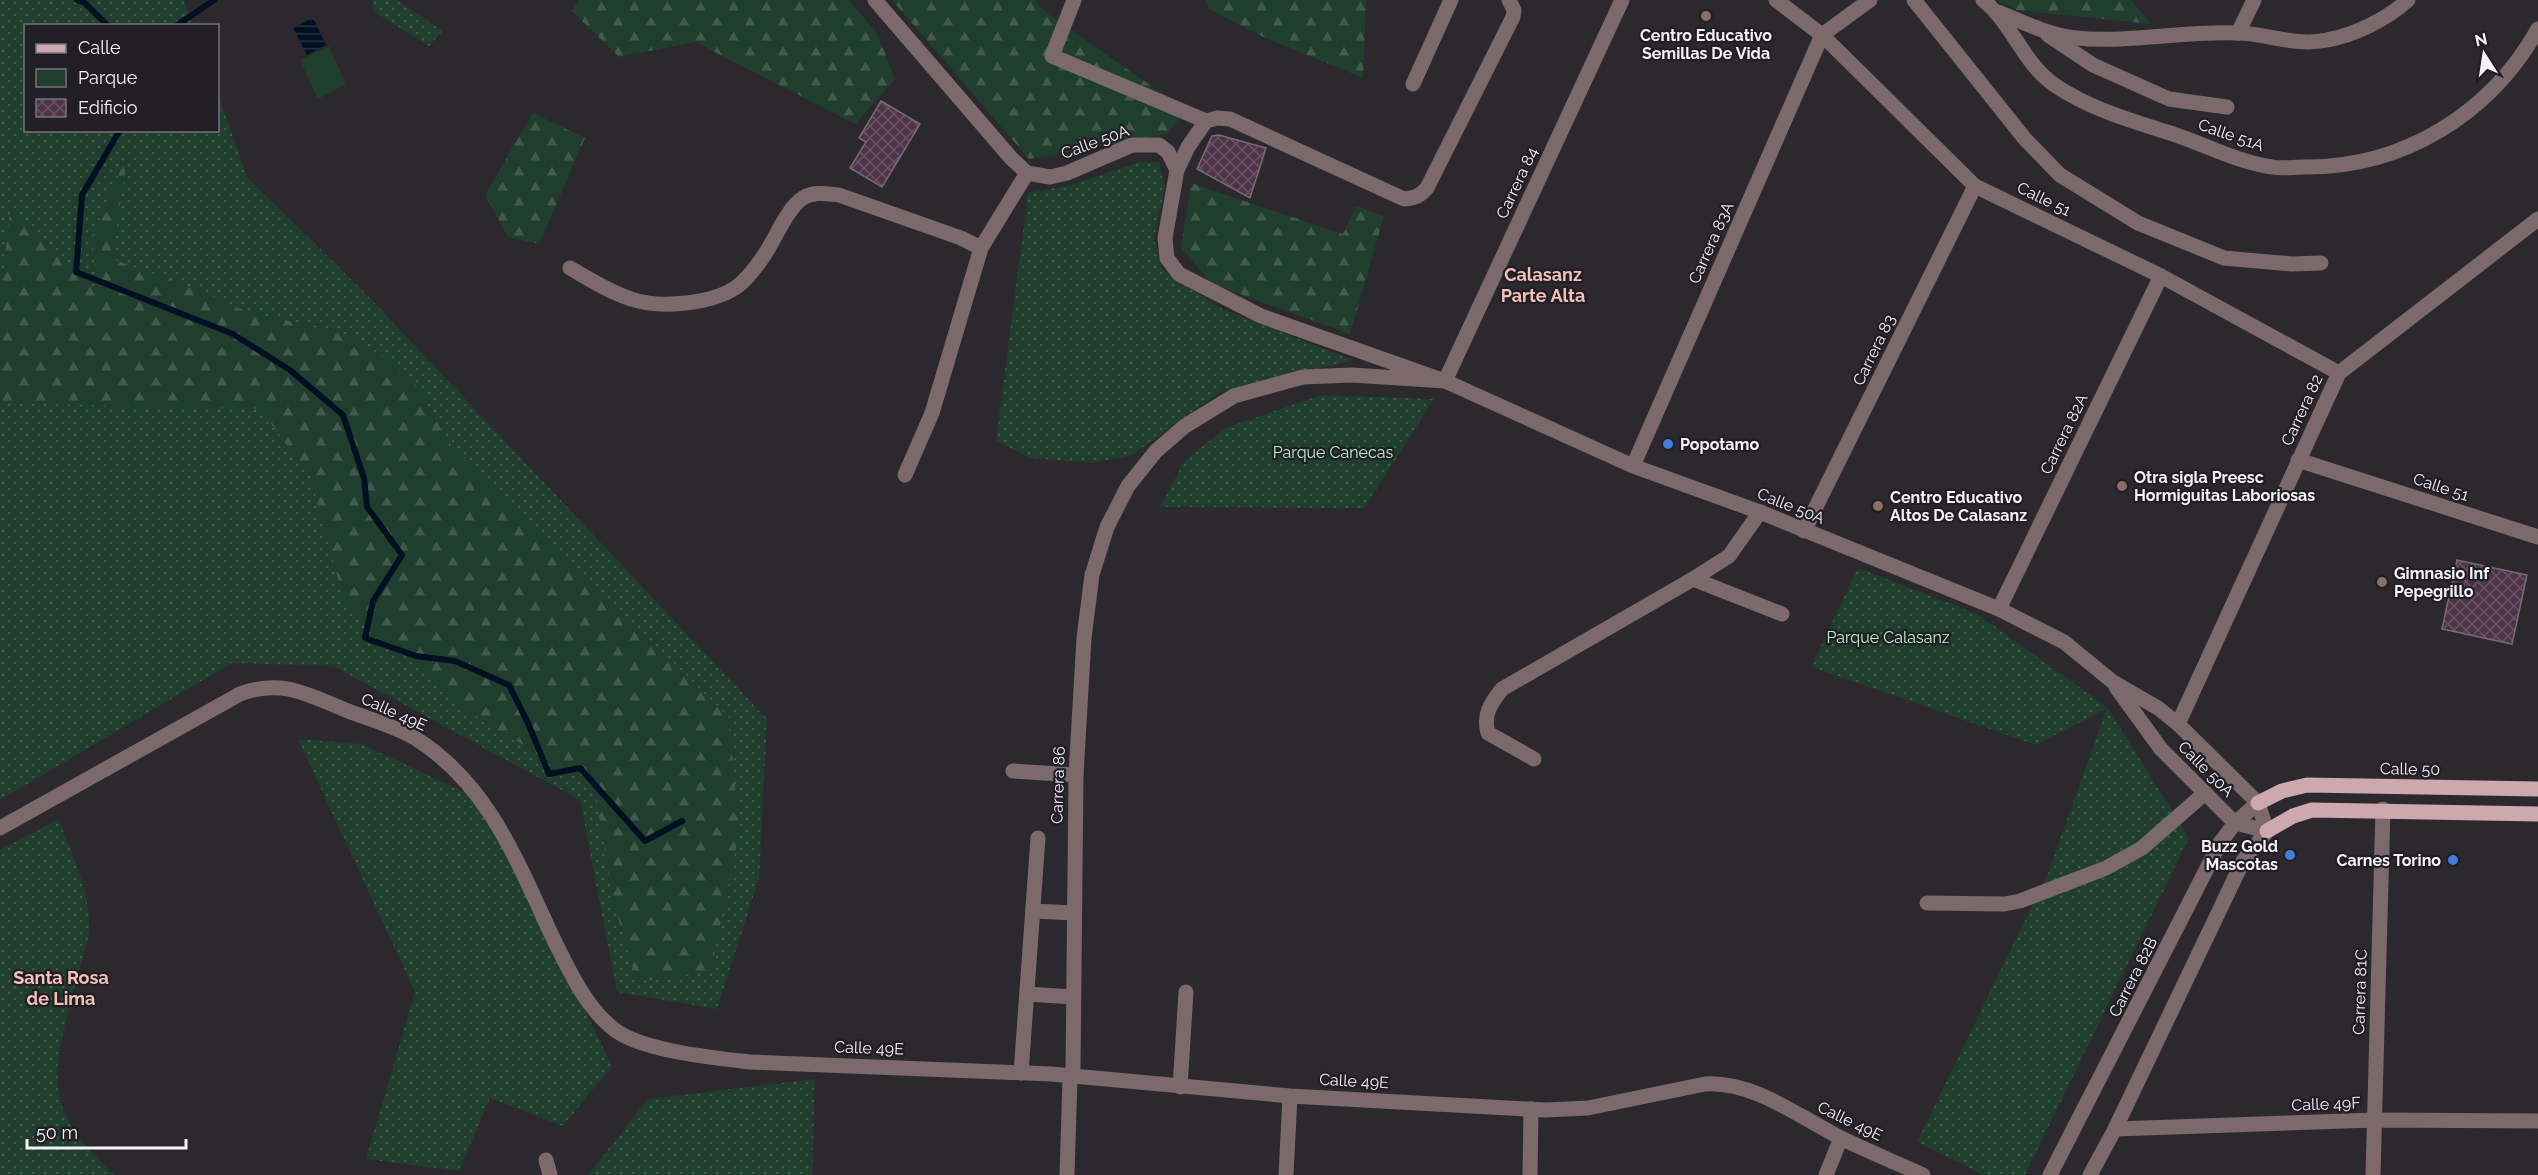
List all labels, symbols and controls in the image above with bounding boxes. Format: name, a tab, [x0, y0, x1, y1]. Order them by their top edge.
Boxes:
marker: Centro Educativo Semillas De Vida	[1699, 9, 1713, 23]
legend	[24, 24, 219, 132]
north arrow	[2454, 24, 2514, 84]
place label: Centro Educativo Semillas De Vida	[1640, 26, 1772, 63]
text: N	[2473, 29, 2489, 50]
text: Calle	[78, 37, 121, 58]
text: Parque	[78, 67, 138, 88]
text: Edificio	[78, 97, 138, 118]
street label: Calle 51A	[2196, 115, 2267, 155]
street label: Calle 50A	[1058, 121, 1132, 163]
street label: Carrera 84	[1492, 144, 1542, 222]
street label: Calle 51	[2014, 178, 2074, 220]
street label: Carrera 83A	[1685, 199, 1738, 287]
district label: Calasanz Parte Alta	[1501, 264, 1585, 306]
street label: Carrera 83	[1849, 311, 1899, 389]
street label: Carrera 82	[2277, 371, 2327, 449]
street label: Carrera 82A	[2036, 391, 2092, 477]
place label: Popotamo	[1680, 435, 1759, 454]
marker: Popotamo	[1661, 437, 1675, 451]
park label: Parque Canecas	[1273, 443, 1393, 462]
place label: Otra sigla Preesc Hormiguitas Laboriosas	[2134, 468, 2315, 505]
street label: Calle 51	[2411, 469, 2471, 505]
marker: Otra sigla Preesc Hormiguitas Laboriosas	[2115, 479, 2129, 493]
street label: Calle 50A	[1755, 484, 1828, 528]
place label: Centro Educativo Altos De Calasanz	[1890, 488, 2027, 525]
marker: Centro Educativo Altos De Calasanz	[1871, 499, 1885, 513]
place label: Gimnasio Inf Pepegrillo	[2394, 564, 2490, 601]
marker: Gimnasio Inf Pepegrillo	[2375, 575, 2389, 589]
park label: Parque Calasanz	[1826, 628, 1950, 647]
street label: Calle 49E	[358, 689, 430, 735]
street label: Calle 50A	[2174, 737, 2238, 801]
street label: Carrera 86	[1047, 746, 1069, 824]
street label: Calle 50	[2380, 759, 2440, 779]
place label: Buzz Gold Mascotas	[2201, 837, 2278, 874]
marker: Buzz Gold Mascotas	[2283, 848, 2297, 862]
place label: Carnes Torino	[2336, 851, 2441, 870]
marker: Carnes Torino	[2446, 853, 2460, 867]
street label: Carrera 82B	[2105, 934, 2161, 1020]
street label: Carrera 81C	[2349, 949, 2371, 1035]
district label: Santa Rosa de Lima	[13, 967, 109, 1009]
street label: Calle 49E	[834, 1037, 904, 1059]
street label: Calle 49E	[1319, 1070, 1390, 1092]
street label: Calle 49F	[2291, 1093, 2361, 1115]
street label: Calle 49E	[1814, 1097, 1886, 1145]
scale bar	[27, 1112, 186, 1150]
text: 50 m	[36, 1122, 78, 1143]

